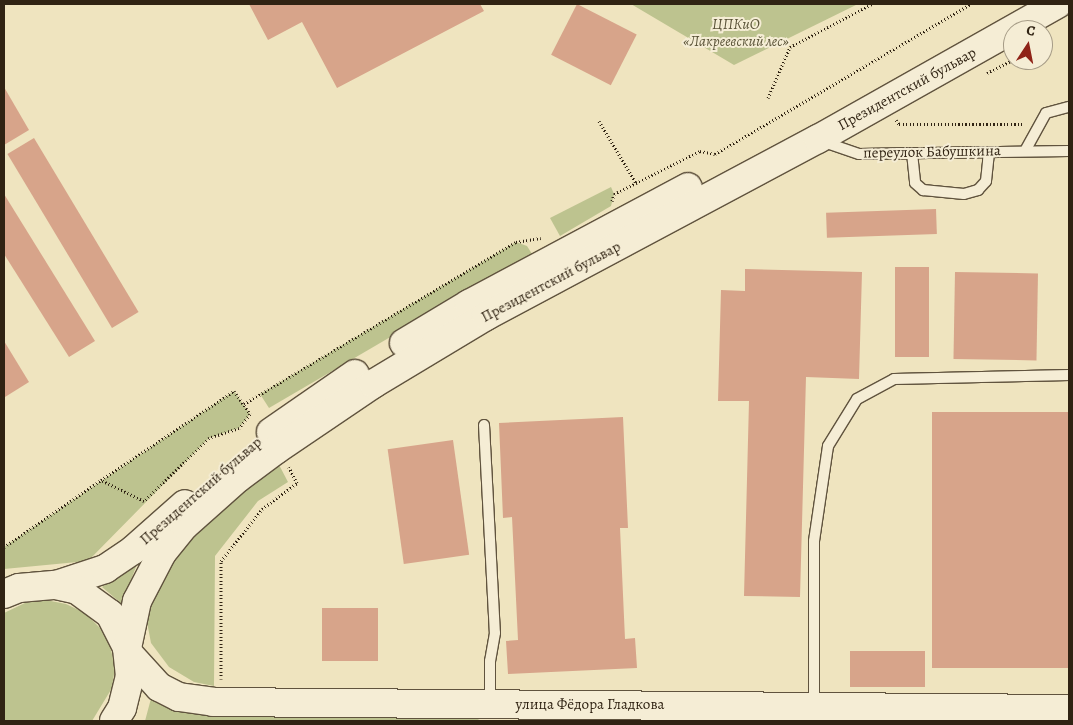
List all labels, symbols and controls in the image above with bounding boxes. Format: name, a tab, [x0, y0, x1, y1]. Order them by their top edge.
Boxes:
park label: ЦПКиО «Лакреевский лес»	[683, 15, 789, 50]
north arrow	[1003, 20, 1053, 70]
text: С	[1025, 21, 1037, 41]
street label: Президентский бульвар	[835, 43, 979, 135]
street label: переулок Бабушкина	[863, 142, 1001, 162]
street label: Президентский бульвар	[478, 238, 624, 326]
street label: Президентский бульвар	[136, 433, 266, 549]
street label: улица Фёдора Гладкова	[516, 696, 664, 714]

